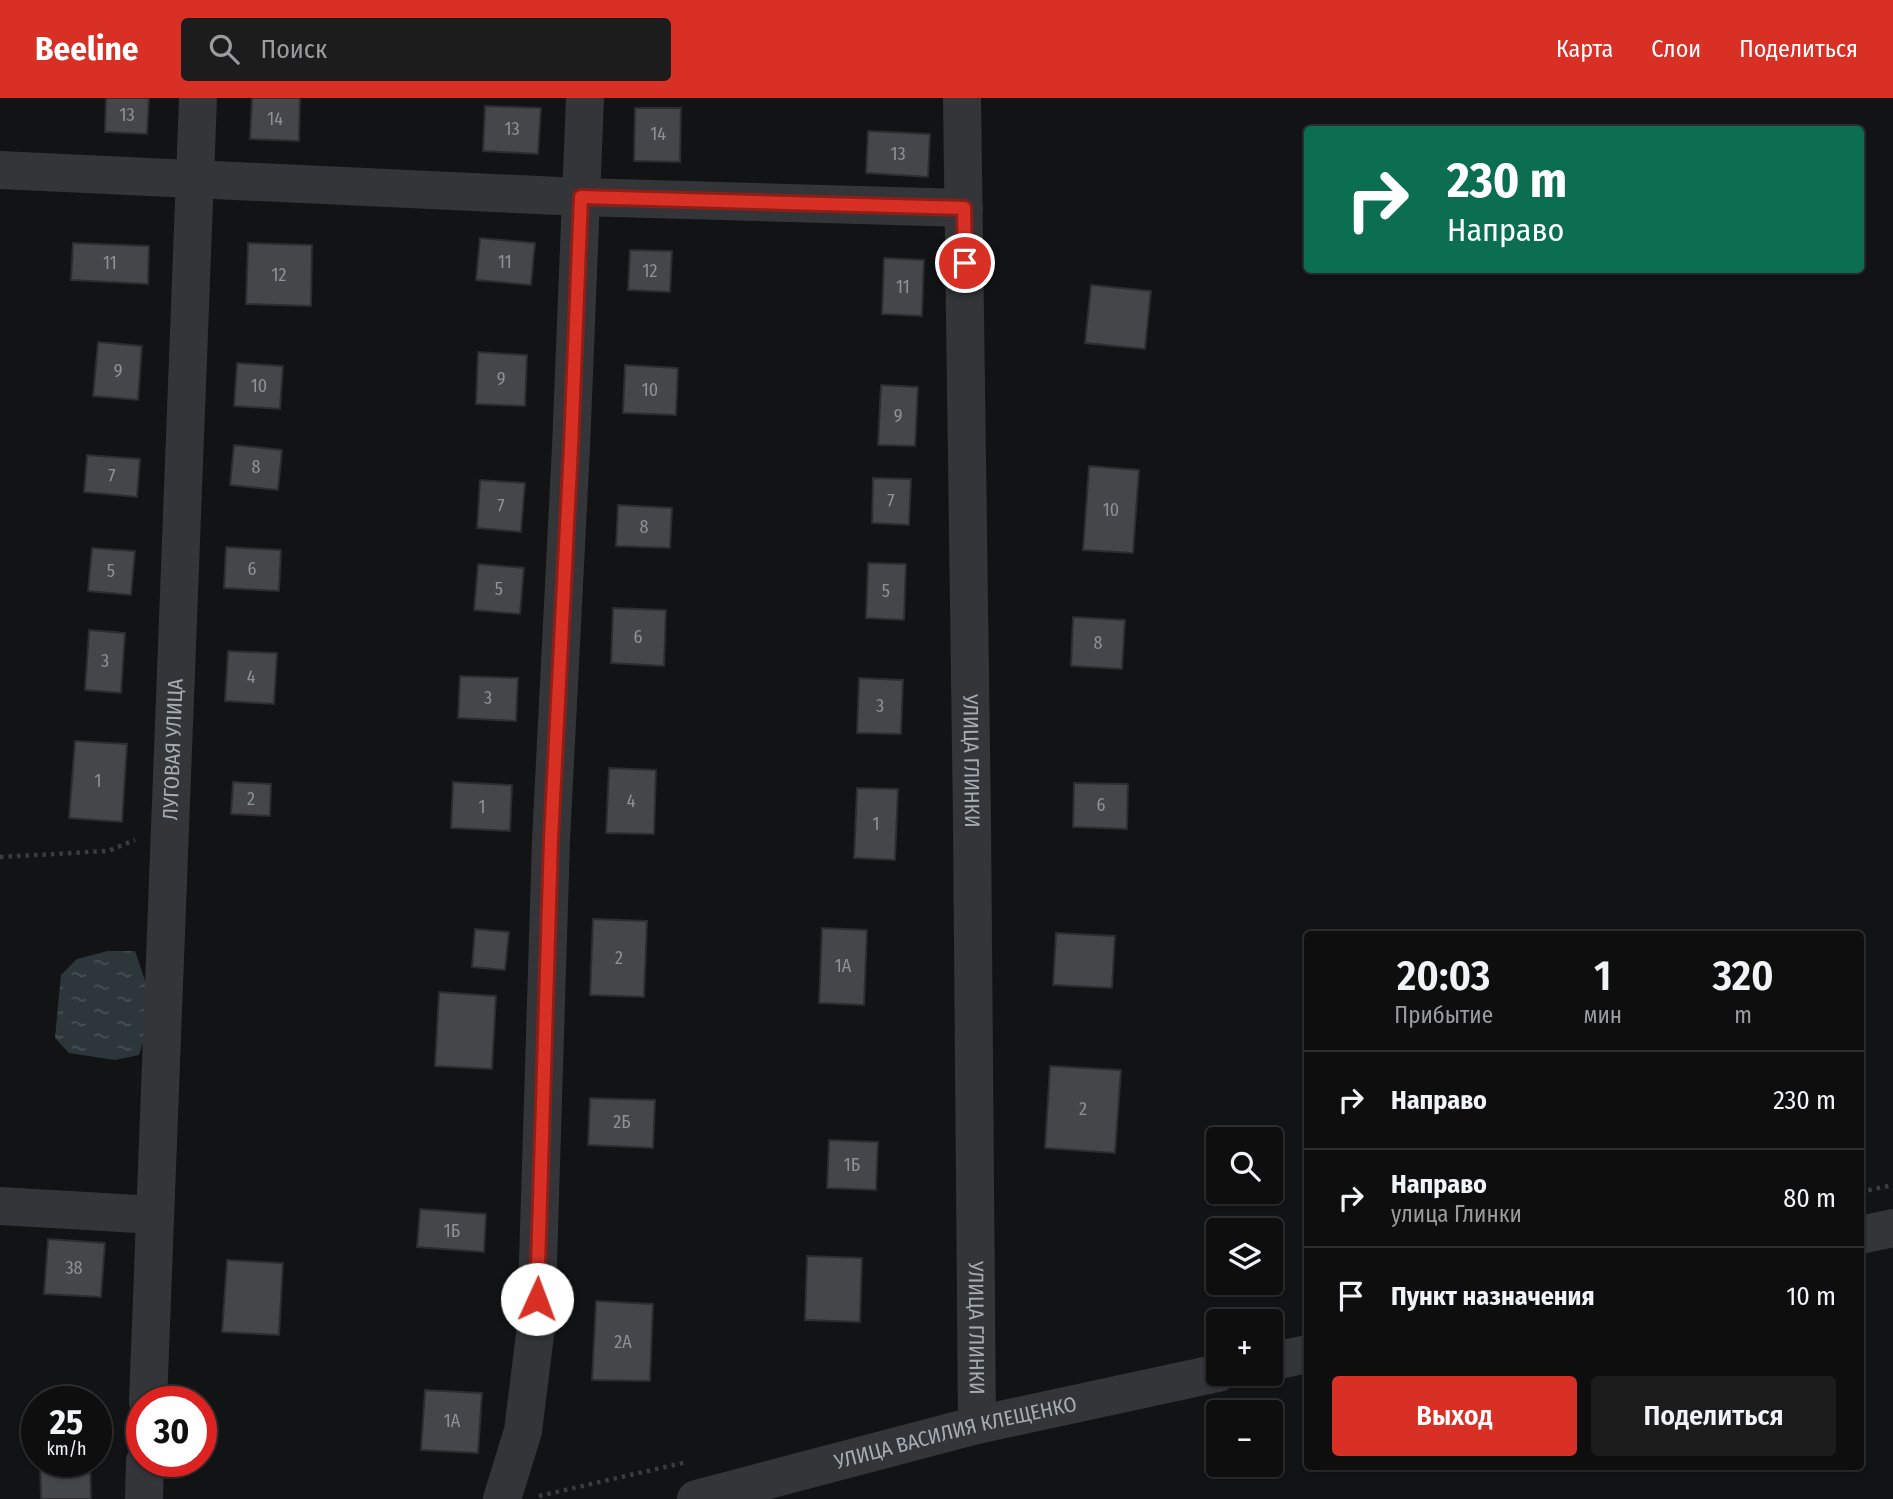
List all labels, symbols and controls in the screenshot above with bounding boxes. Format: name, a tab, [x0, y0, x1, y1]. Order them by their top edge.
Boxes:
search box	[181, 18, 671, 81]
text: Beeline	[35, 29, 139, 69]
icon: search	[205, 30, 243, 68]
text: Поиск	[261, 34, 327, 65]
text: Карта	[1556, 35, 1613, 63]
text: Слои	[1651, 35, 1701, 63]
text: Поделиться	[1739, 35, 1858, 63]
house number: 13	[119, 104, 135, 126]
house number: 14	[267, 108, 283, 130]
house number: 13	[504, 118, 520, 140]
house number: 14	[650, 123, 666, 145]
house number: 13	[890, 143, 906, 165]
text: 230 m	[1447, 151, 1567, 210]
icon: right	[1332, 154, 1423, 245]
text: Направо	[1447, 211, 1564, 249]
pin	[935, 233, 995, 293]
icon: arrive	[946, 244, 984, 282]
house number: 11	[498, 251, 512, 273]
house number: 11	[103, 252, 117, 274]
house number: 12	[643, 260, 658, 282]
house number: 12	[272, 264, 287, 286]
house number: 11	[896, 276, 910, 298]
house number: 9	[114, 360, 122, 382]
house number: 9	[497, 368, 505, 390]
house number: 10	[251, 375, 267, 397]
house number: 10	[642, 379, 658, 401]
house number: 9	[894, 405, 902, 427]
house number: 8	[252, 456, 261, 478]
house number: 7	[108, 465, 116, 487]
house number: 7	[887, 490, 895, 512]
house number: 7	[497, 495, 505, 517]
house number: 10	[1103, 499, 1119, 521]
house number: 8	[640, 516, 649, 538]
house number: 6	[248, 558, 257, 580]
house number: 5	[107, 560, 115, 582]
house number: 5	[495, 578, 503, 600]
house number: 5	[882, 580, 890, 602]
house number: 6	[634, 626, 643, 648]
house number: 8	[1094, 632, 1103, 654]
house number: 3	[101, 650, 109, 672]
house number: 4	[247, 666, 256, 688]
street label: ЛУГОВАЯ УЛИЦА	[157, 678, 189, 821]
house number: 3	[484, 687, 492, 709]
street label: УЛИЦА ГЛИНКИ	[957, 693, 985, 828]
house number: 3	[876, 695, 884, 717]
house number: 1	[94, 770, 102, 792]
house number: 2	[247, 788, 255, 810]
house number: 4	[627, 790, 636, 812]
house number: 6	[1097, 794, 1106, 816]
house number: 1	[478, 796, 486, 818]
house number: 1	[872, 813, 880, 835]
house number: 2	[615, 947, 623, 969]
text: 20:03	[1397, 951, 1490, 1001]
text: 1	[1594, 951, 1611, 1001]
text: 320	[1712, 951, 1774, 1001]
house number: 1А	[835, 955, 852, 977]
text: Прибытие	[1394, 1001, 1493, 1029]
text: мин	[1583, 1001, 1622, 1029]
text: m	[1734, 1001, 1752, 1029]
icon: right	[1332, 1081, 1370, 1119]
text: Направо	[1391, 1085, 1487, 1116]
text: 230 m	[1773, 1085, 1836, 1116]
house number: 2	[1079, 1098, 1087, 1120]
house number: 2Б	[613, 1111, 631, 1133]
map controls	[1206, 1127, 1283, 1477]
button: search	[1206, 1127, 1283, 1204]
house number: 1Б	[844, 1154, 860, 1176]
text: Направо	[1391, 1169, 1487, 1200]
icon: right	[1332, 1179, 1370, 1217]
text: 80 m	[1783, 1183, 1836, 1214]
text: улица Глинки	[1391, 1200, 1522, 1228]
button: layers	[1206, 1218, 1283, 1295]
house number: 1Б	[444, 1220, 460, 1242]
house number: 38	[65, 1257, 83, 1279]
street label: УЛИЦА ГЛИНКИ	[963, 1260, 990, 1395]
position arrow	[500, 1262, 574, 1336]
icon: arrive	[1332, 1277, 1370, 1315]
text: Пункт назначения	[1391, 1281, 1595, 1312]
text: 10 m	[1786, 1281, 1836, 1312]
button: +	[1206, 1309, 1283, 1386]
house number: 2А	[614, 1331, 632, 1353]
button: Выход	[1332, 1376, 1577, 1456]
button: Поделиться	[1591, 1376, 1836, 1456]
speed limit sign: 30	[126, 1386, 217, 1477]
street label: УЛИЦА ВАСИЛИЯ КЛЕЩЕНКО	[831, 1391, 1079, 1475]
button: −	[1206, 1400, 1283, 1477]
text: 25	[50, 1401, 83, 1443]
house number: 1А	[444, 1410, 461, 1432]
text: km/h	[46, 1438, 87, 1460]

